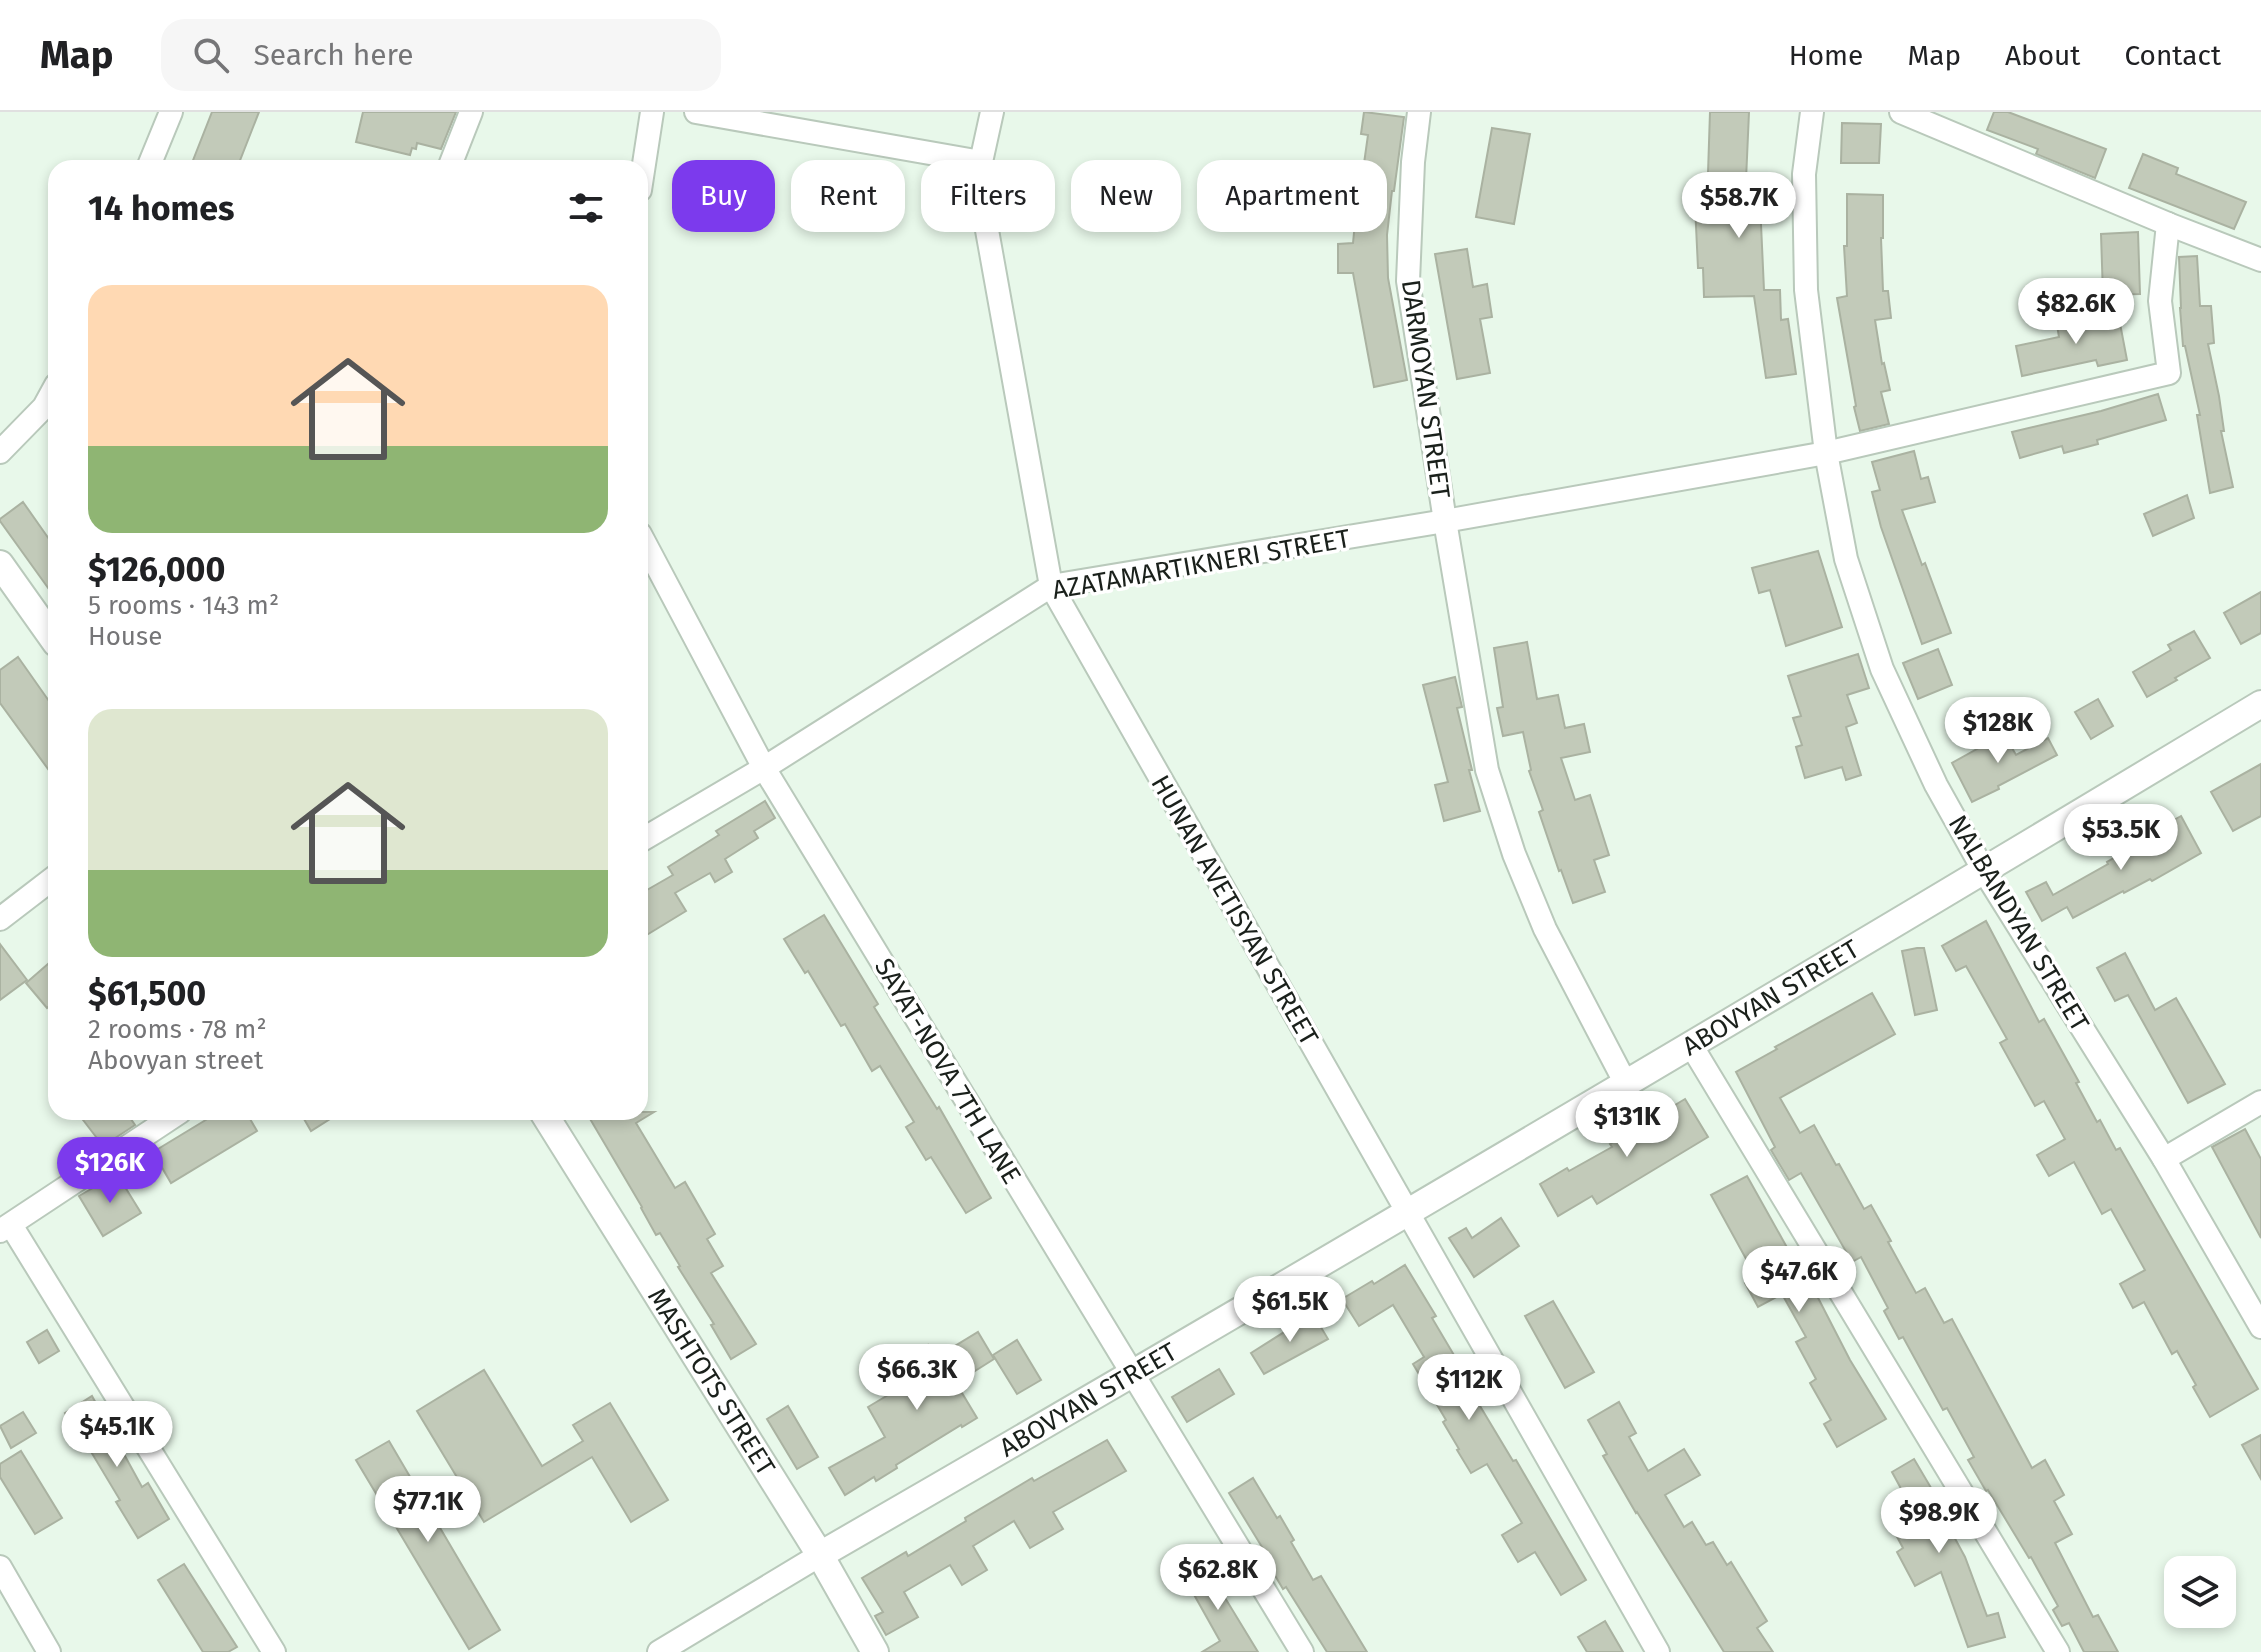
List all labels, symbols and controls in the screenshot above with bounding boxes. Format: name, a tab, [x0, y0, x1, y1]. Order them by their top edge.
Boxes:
search box	[161, 19, 721, 91]
text: Map	[40, 32, 113, 78]
icon: search	[189, 33, 233, 77]
text: Search here	[253, 37, 414, 73]
text: Home	[1789, 39, 1863, 72]
text: Map	[1907, 39, 1961, 72]
text: About	[2005, 39, 2080, 72]
text: Contact	[2124, 39, 2221, 72]
chip: Buy	[672, 160, 775, 232]
chip: Rent	[791, 160, 905, 232]
chip: Filters	[921, 160, 1055, 232]
chip: New	[1071, 160, 1181, 232]
chip: Apartment	[1197, 160, 1387, 232]
pin: $58.7K	[1674, 172, 1804, 240]
text: $58.7K	[1700, 182, 1778, 213]
icon: filters	[564, 186, 608, 230]
text: 14 homes	[88, 188, 234, 229]
street label: DARMOYAN STREET	[1395, 278, 1456, 501]
pin: $82.6K	[2011, 278, 2141, 346]
text: $82.6K	[2036, 288, 2116, 319]
icon: home	[276, 337, 420, 481]
street label: AZATAMARTIKNERI STREET	[1050, 523, 1353, 606]
text: $126,000	[88, 549, 225, 590]
text: 5 rooms · 143 m²	[88, 590, 279, 621]
text: House	[88, 621, 162, 652]
pin: $128K	[1942, 697, 2054, 765]
text: $128K	[1963, 707, 2033, 738]
icon: home	[276, 761, 420, 905]
street label: HUNAN AVETISYAN STREET	[1145, 770, 1325, 1051]
pin: $53.5K	[2056, 804, 2186, 872]
street label: NALBANDYAN STREET	[1942, 810, 2096, 1037]
text: $53.5K	[2082, 814, 2160, 845]
street label: ABOVYAN STREET	[1677, 933, 1865, 1062]
street label: SAYAT-NOVA 7TH LANE	[868, 953, 1027, 1190]
text: $61,500	[88, 973, 206, 1014]
text: 2 rooms · 78 m²	[88, 1014, 267, 1045]
text: Abovyan street	[88, 1045, 263, 1076]
pin: $131K	[1571, 1091, 1683, 1159]
text: $131K	[1594, 1101, 1660, 1132]
pin: $126K	[54, 1137, 166, 1205]
text: $126K	[75, 1147, 145, 1178]
pin: $47.6K	[1734, 1246, 1864, 1314]
text: $47.6K	[1760, 1256, 1838, 1287]
pin: $61.5K	[1225, 1276, 1355, 1344]
street label: MASHTOTS STREET	[641, 1283, 782, 1482]
text: $61.5K	[1252, 1286, 1328, 1317]
street label: ABOVYAN STREET	[994, 1336, 1183, 1463]
pin: $66.3K	[852, 1344, 982, 1412]
text: $66.3K	[877, 1354, 957, 1385]
pin: $112K	[1413, 1354, 1525, 1422]
text: $112K	[1436, 1364, 1502, 1395]
pin: $45.1K	[52, 1401, 182, 1469]
text: $45.1K	[80, 1411, 154, 1442]
pin: $77.1K	[363, 1476, 493, 1544]
text: $77.1K	[393, 1486, 463, 1517]
pin: $98.9K	[1874, 1487, 2004, 1555]
text: $98.9K	[1899, 1497, 1979, 1528]
pin: $62.8K	[1153, 1544, 1283, 1612]
text: $62.8K	[1178, 1554, 1258, 1585]
map controls	[2164, 1556, 2236, 1628]
button: layers	[2164, 1556, 2236, 1628]

